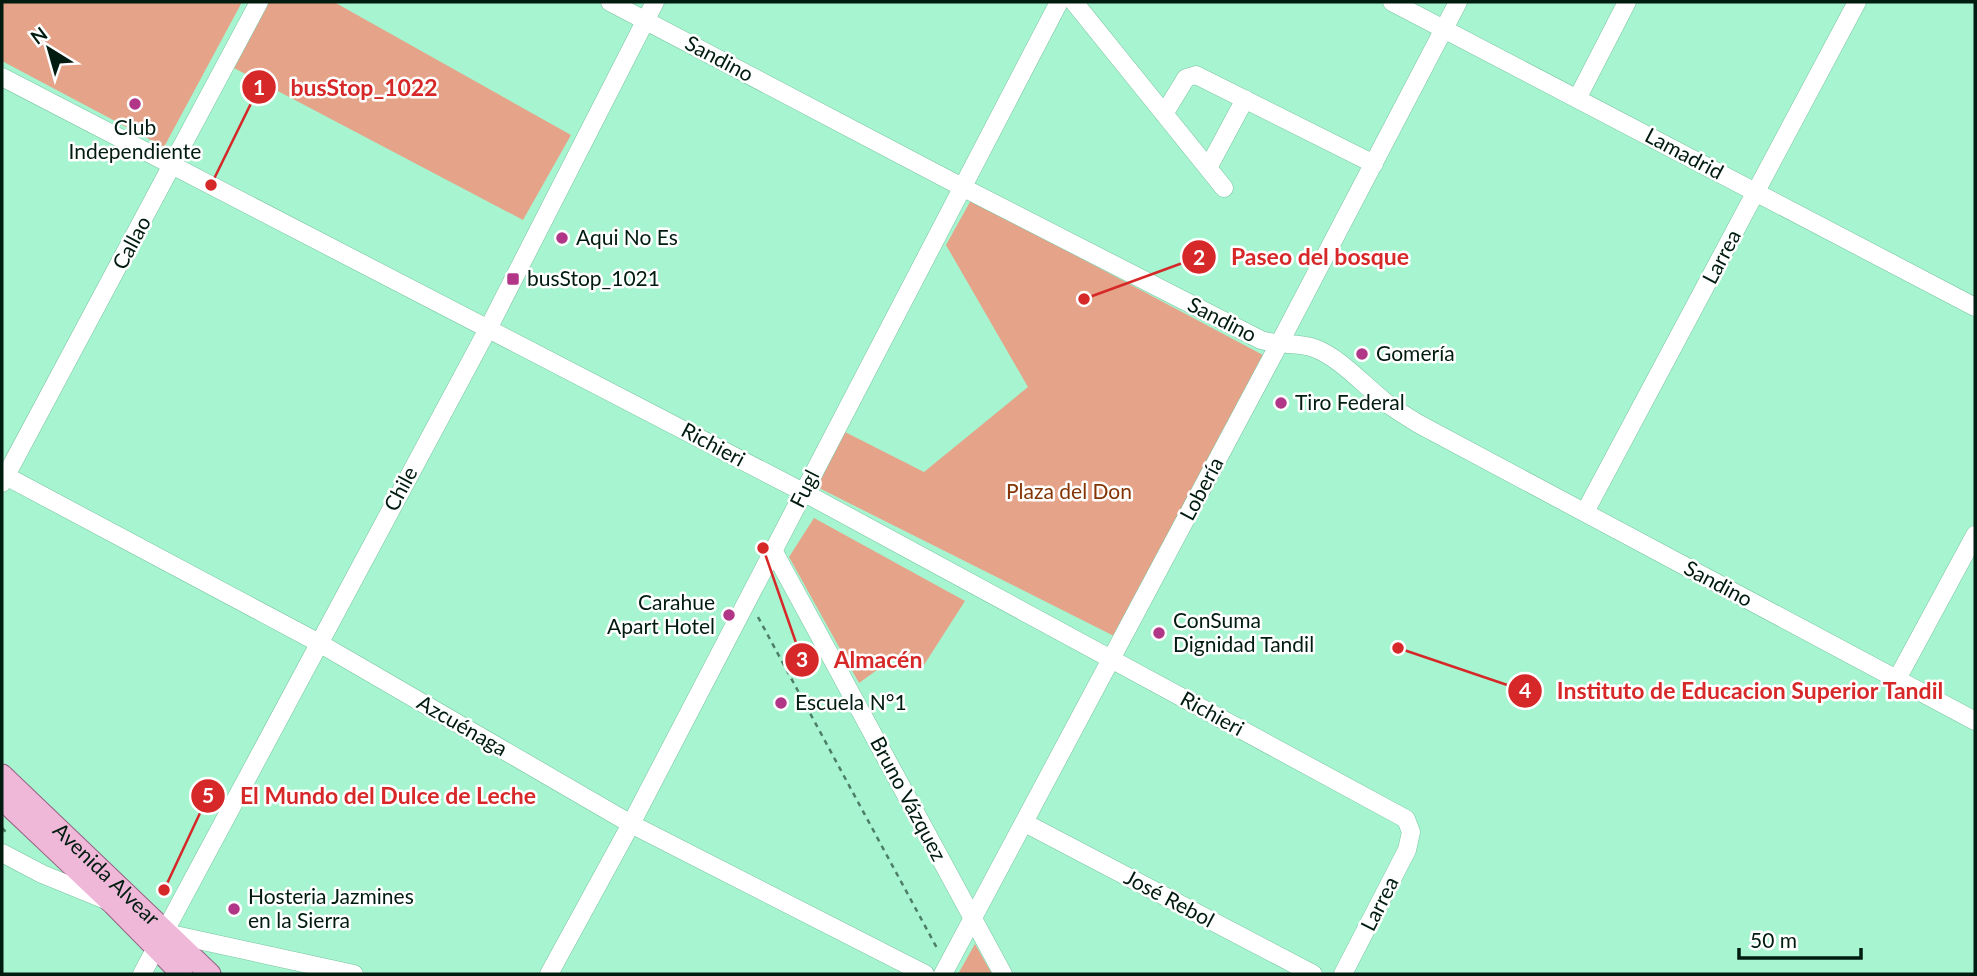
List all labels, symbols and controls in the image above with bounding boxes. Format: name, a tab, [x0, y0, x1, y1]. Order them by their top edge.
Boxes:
north arrow	[14, 14, 84, 84]
text: N	[26, 21, 51, 49]
street label: Sandino	[681, 29, 758, 86]
callout: busStop_1022	[241, 65, 451, 109]
text: busStop_1022	[290, 73, 438, 101]
text: 1	[253, 74, 265, 99]
marker: Club Independiente	[127, 96, 143, 112]
place label: Club Independiente	[69, 114, 201, 163]
street label: Lamadrid	[1641, 122, 1728, 184]
street label: Callao	[106, 211, 155, 273]
place label: Aqui No Es	[576, 224, 678, 249]
street label: Larrea	[1696, 225, 1745, 288]
marker: Aqui No Es	[554, 230, 570, 246]
callout: Paseo del bosque	[1182, 235, 1423, 279]
text: Paseo del bosque	[1231, 242, 1409, 270]
text: 2	[1193, 244, 1205, 269]
place label: busStop_1021	[527, 265, 660, 290]
marker: busStop_1021	[505, 271, 521, 287]
street label: Sandino	[1184, 291, 1261, 347]
place label: Gomería	[1376, 340, 1455, 365]
marker: Gomería	[1354, 346, 1370, 362]
place label: Tiro Federal	[1295, 389, 1405, 414]
marker: Tiro Federal	[1273, 395, 1289, 411]
street label: Richieri	[678, 417, 750, 471]
street label: Lobería	[1174, 452, 1228, 524]
street label: Chile	[378, 462, 422, 515]
street label: Fugl	[784, 465, 824, 511]
park label: Plaza del Don	[1006, 478, 1132, 503]
street label: Sandino	[1680, 554, 1757, 611]
place label: Carahue Apart Hotel	[607, 589, 715, 638]
marker: Carahue Apart Hotel	[721, 607, 737, 623]
place label: ConSuma Dignidad Tandil	[1173, 607, 1314, 656]
marker: ConSuma Dignidad Tandil	[1151, 625, 1167, 641]
callout: Almacén	[784, 638, 936, 682]
text: Almacén	[833, 645, 922, 673]
text: 3	[796, 646, 808, 671]
callout: Instituto de Educacion Superior Tandil	[1508, 669, 1958, 713]
text: Instituto de Educacion Superior Tandil	[1557, 676, 1943, 704]
text: 4	[1519, 677, 1531, 702]
street label: Richieri	[1177, 685, 1249, 740]
street label: Azcuénaga	[413, 689, 512, 760]
place label: Escuela N°1	[795, 689, 907, 714]
marker: Escuela N°1	[773, 695, 789, 711]
street label: Bruno Vázquez	[866, 732, 953, 865]
callout: El Mundo del Dulce de Leche	[191, 774, 550, 818]
text: El Mundo del Dulce de Leche	[240, 781, 536, 809]
text: 5	[202, 782, 214, 807]
street label: Avenida Alvear	[49, 817, 166, 930]
street label: José Rebol	[1121, 864, 1219, 932]
street label: Larrea	[1354, 872, 1403, 935]
place label: Hosteria Jazmines en la Sierra	[248, 883, 414, 932]
marker: Hosteria Jazmines en la Sierra	[226, 901, 242, 917]
scale bar	[1739, 916, 1862, 960]
text: 50 m	[1750, 927, 1797, 952]

